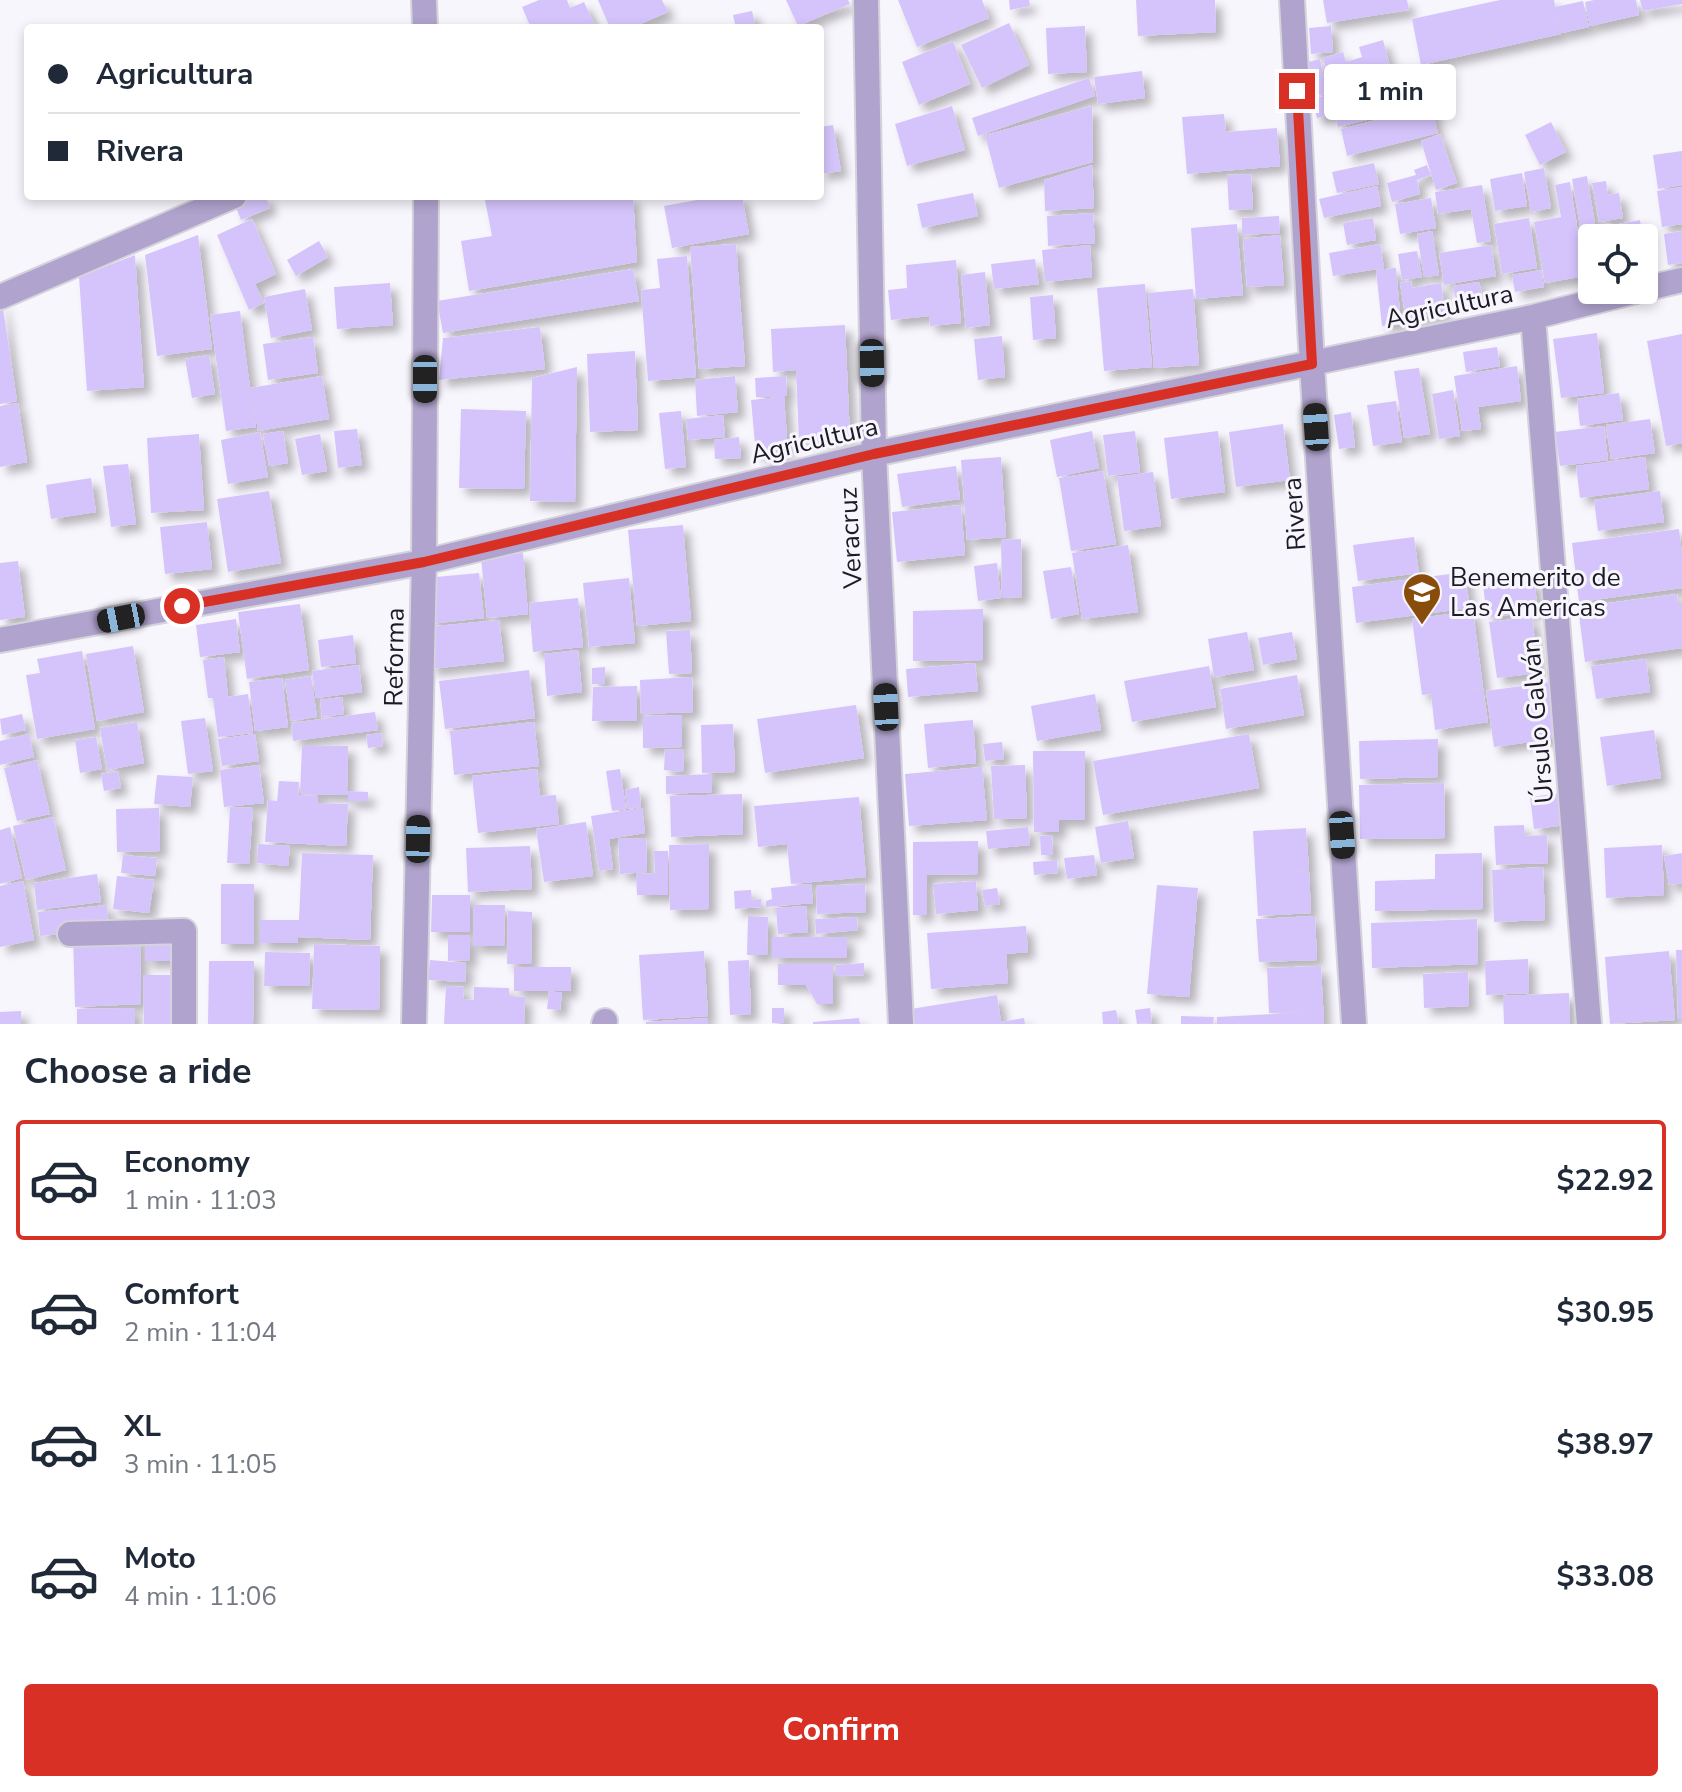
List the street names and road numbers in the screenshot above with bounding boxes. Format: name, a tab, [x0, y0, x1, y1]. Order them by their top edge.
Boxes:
street label: Agricultura	[1382, 276, 1516, 337]
street label: Agricultura	[747, 409, 881, 472]
street label: Rivera	[1274, 476, 1315, 552]
street label: Veracruz	[830, 487, 871, 590]
street label: Reforma	[376, 607, 413, 707]
street label: Úrsulo Galván	[1513, 637, 1562, 805]

